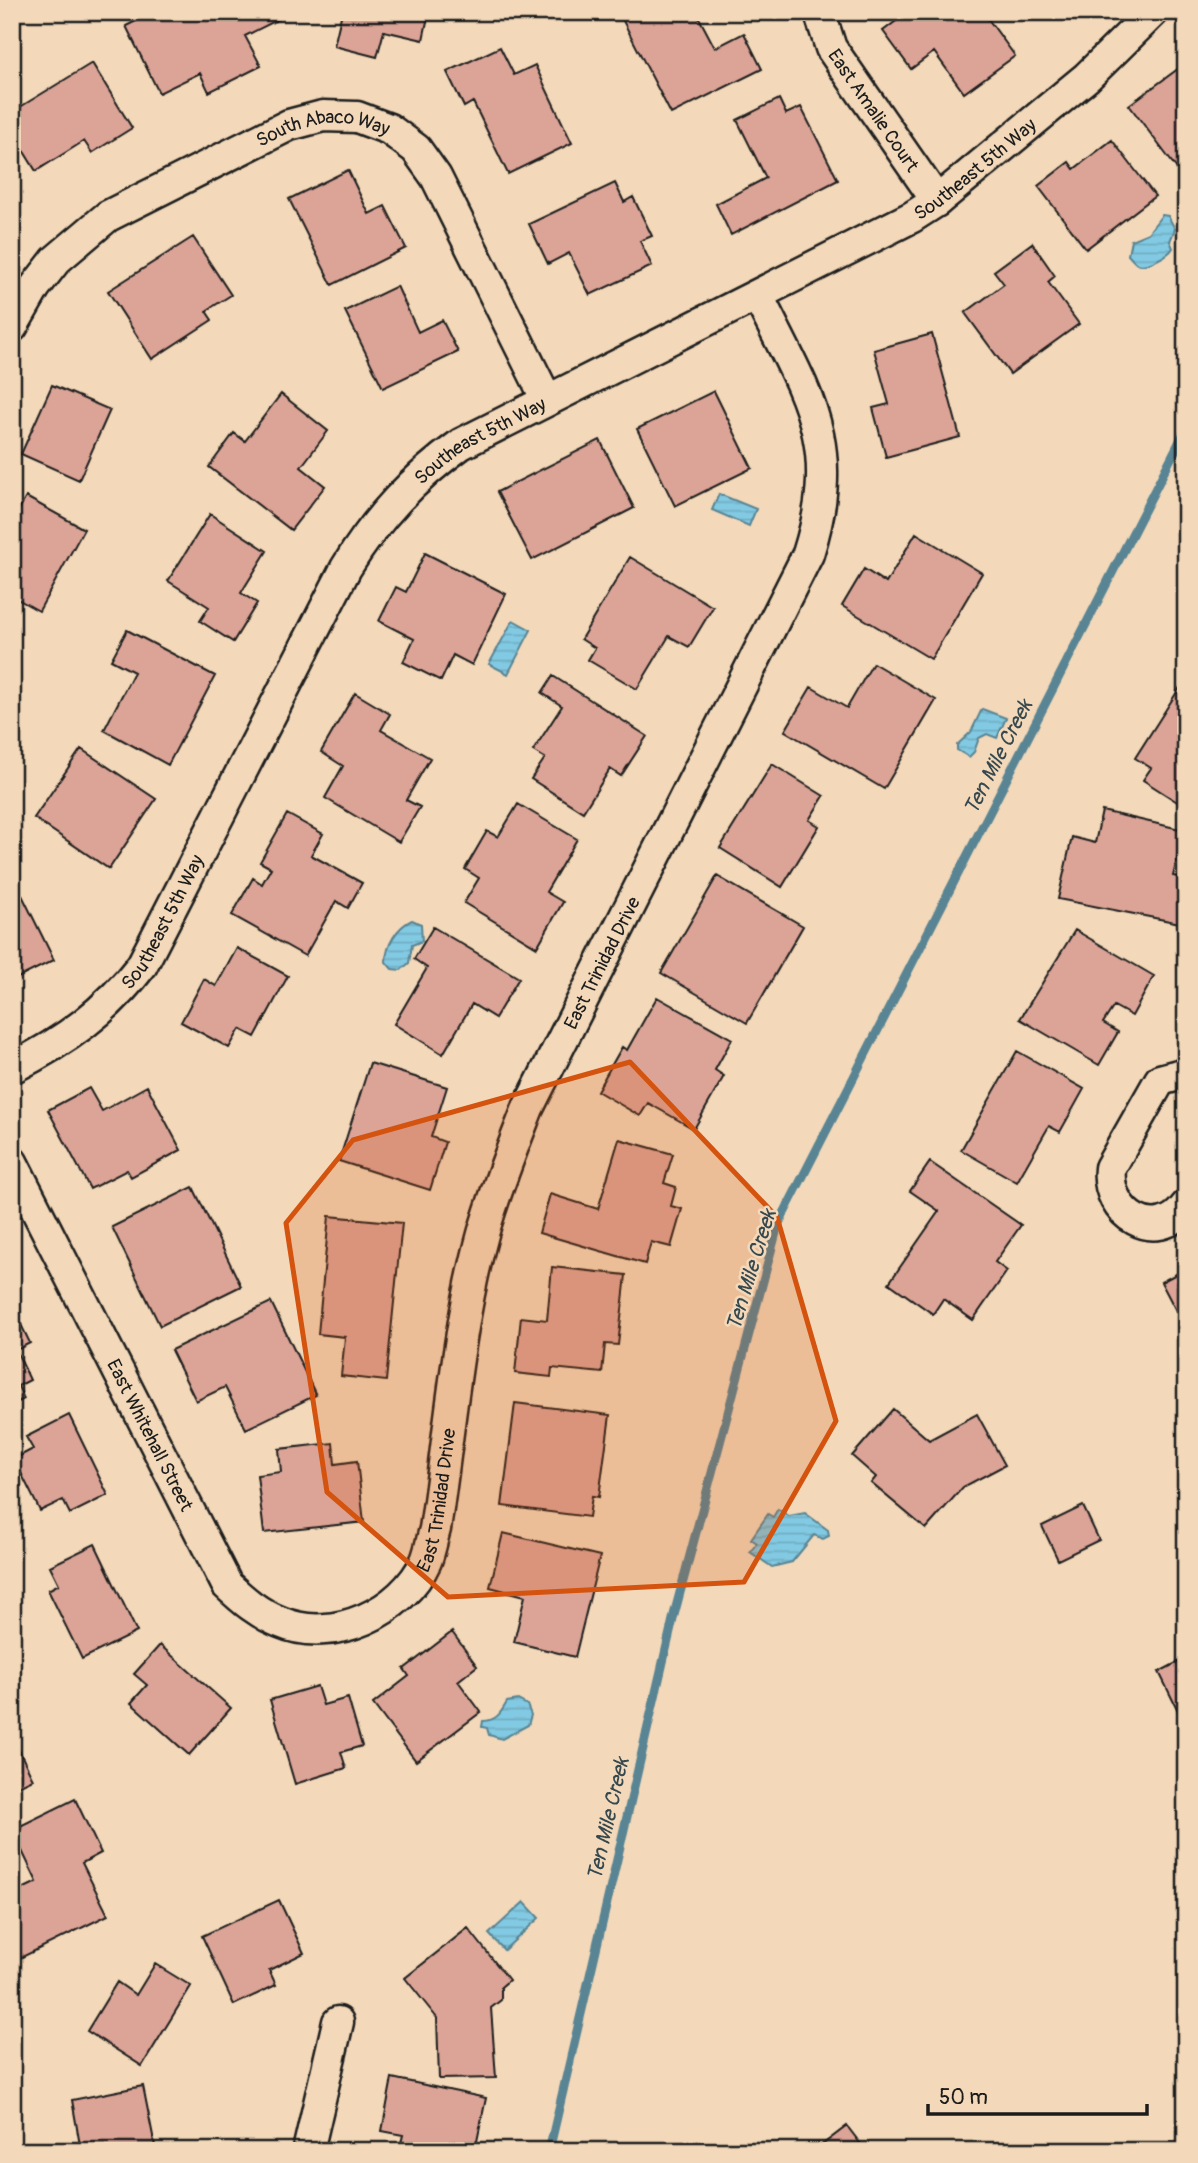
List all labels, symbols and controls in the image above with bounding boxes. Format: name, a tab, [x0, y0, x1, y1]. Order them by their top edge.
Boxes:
street label: East Amalie Court	[822, 45, 924, 177]
street label: South Abaco Way	[252, 105, 393, 153]
street label: Southeast 5th Way	[909, 113, 1041, 226]
street label: Southeast 5th Way	[409, 392, 550, 490]
water label: Ten Mile Creek	[958, 693, 1040, 819]
street label: Southeast 5th Way	[116, 851, 210, 995]
street label: East Trinidad Drive	[559, 892, 646, 1033]
water label: Ten Mile Creek	[720, 1204, 783, 1334]
street label: East Whitehall Street	[101, 1355, 199, 1516]
street label: East Trinidad Drive	[411, 1426, 462, 1576]
water label: Ten Mile Creek	[581, 1753, 636, 1883]
scale bar	[928, 2072, 1147, 2116]
text: 50 m	[939, 2084, 988, 2111]

